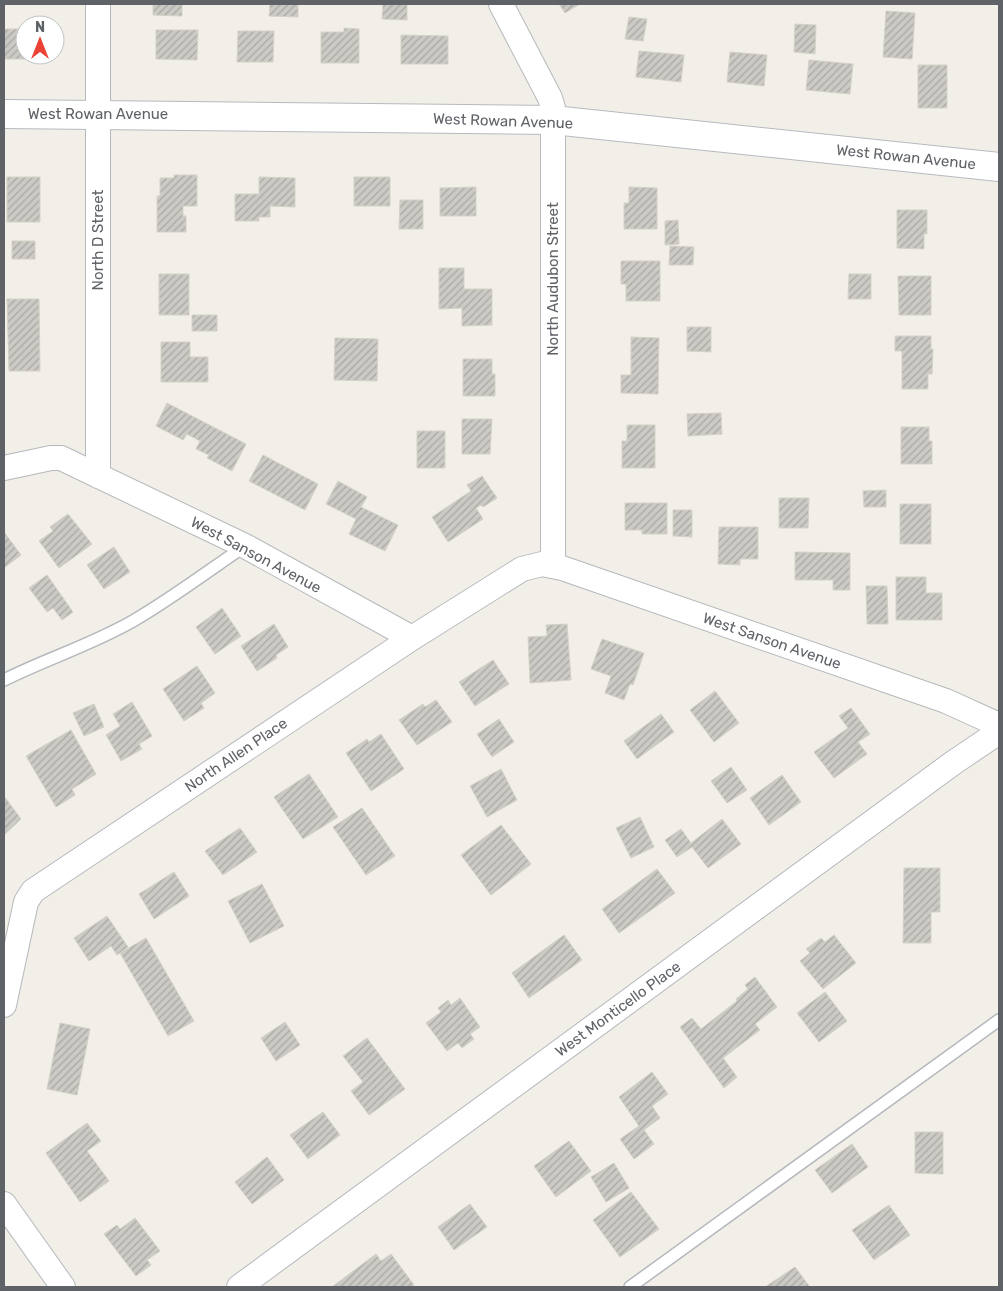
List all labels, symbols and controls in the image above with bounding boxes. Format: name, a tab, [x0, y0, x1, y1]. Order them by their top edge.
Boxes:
north arrow	[15, 15, 65, 65]
text: N	[35, 19, 45, 36]
street label: West Rowan Avenue	[28, 105, 168, 123]
street label: West Rowan Avenue	[433, 110, 573, 132]
street label: West Rowan Avenue	[835, 141, 977, 173]
street label: North D Street	[89, 189, 107, 290]
street label: North Audubon Street	[544, 202, 562, 356]
street label: West Sanson Avenue	[188, 513, 324, 597]
street label: West Sanson Avenue	[700, 609, 844, 673]
street label: North Allen Place	[181, 714, 291, 796]
street label: West Monticello Place	[552, 957, 684, 1061]

